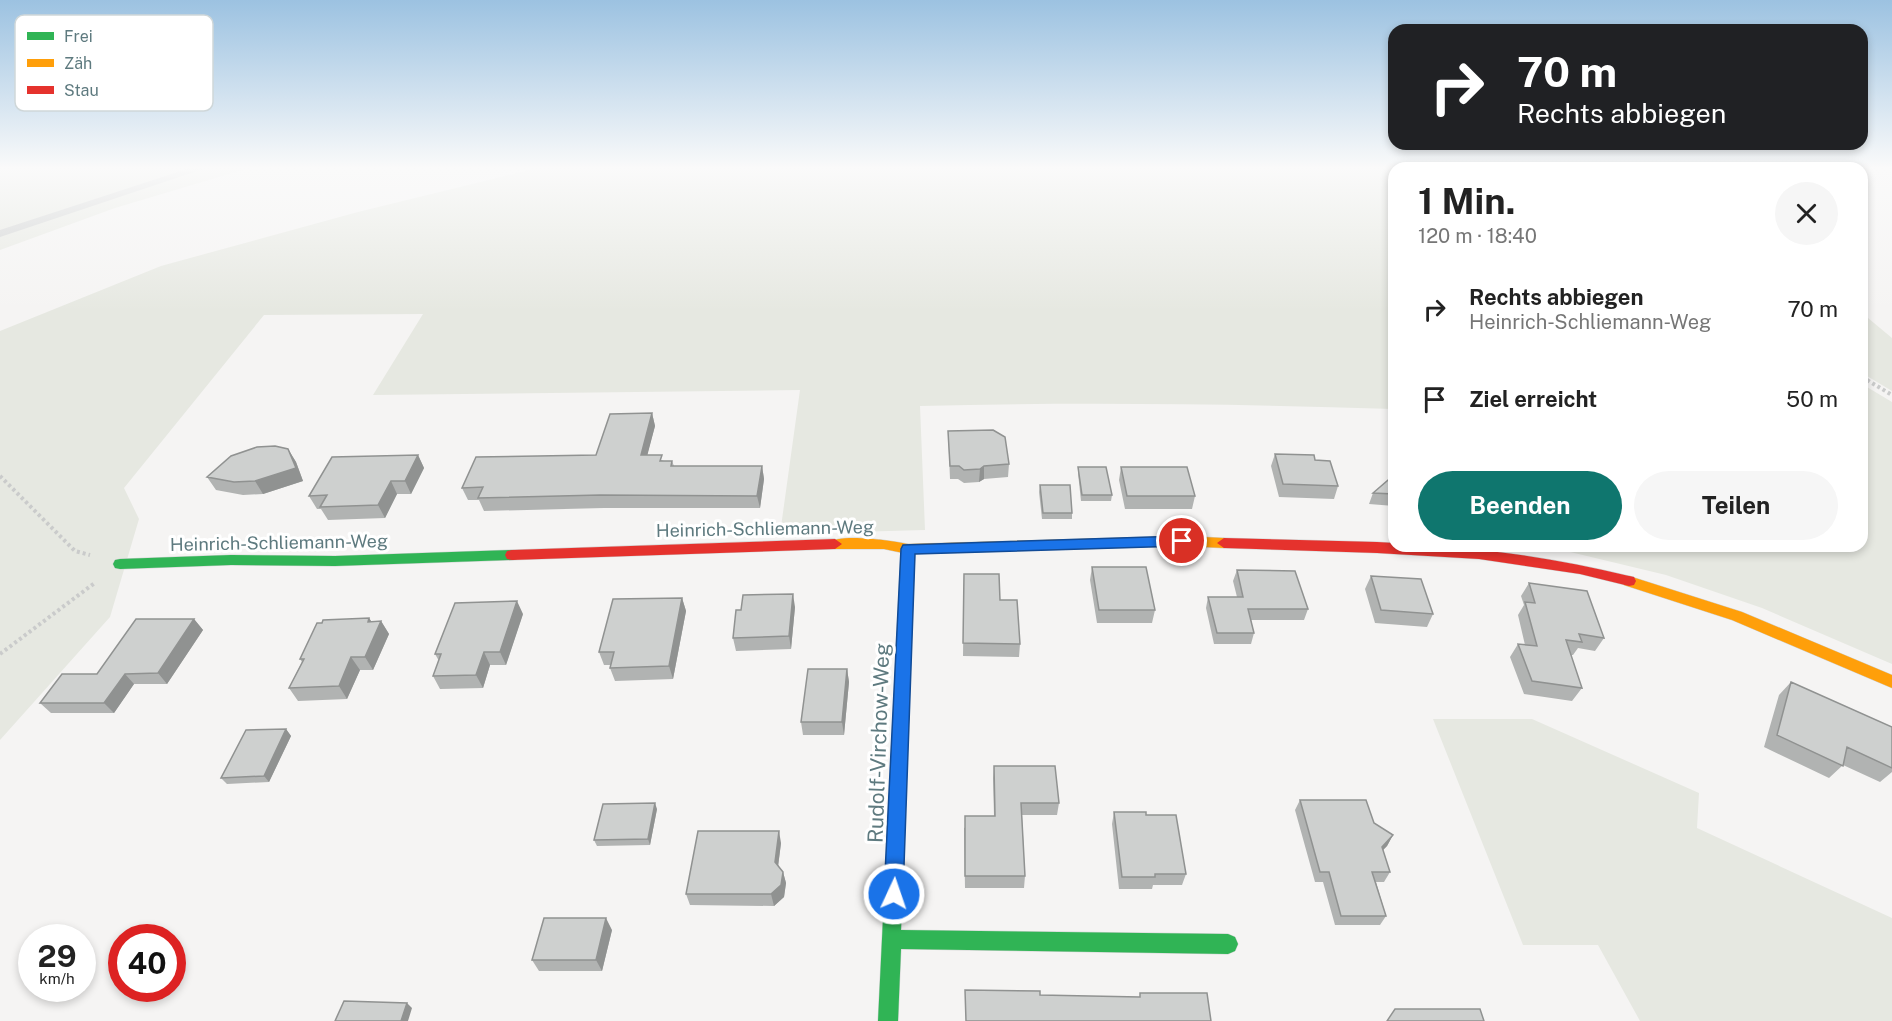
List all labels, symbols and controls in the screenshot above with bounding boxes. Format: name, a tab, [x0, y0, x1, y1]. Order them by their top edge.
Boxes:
legend	[15, 15, 213, 111]
text: Frei	[64, 27, 93, 46]
text: 70 m	[1517, 47, 1617, 96]
icon: right	[1418, 48, 1496, 126]
text: Zäh	[64, 54, 92, 73]
text: Stau	[64, 81, 99, 100]
text: Rechts abbiegen	[1517, 97, 1726, 129]
text: 1 Min.	[1418, 180, 1515, 222]
button: close	[1775, 182, 1838, 245]
text: 120 m · 18:40	[1418, 224, 1537, 248]
text: Rechts abbiegen	[1469, 284, 1644, 310]
icon: right	[1418, 293, 1451, 326]
text: 70 m	[1787, 296, 1838, 322]
text: Heinrich-Schliemann-Weg	[1469, 310, 1711, 334]
icon: arrive	[1418, 383, 1451, 416]
text: Ziel erreicht	[1469, 386, 1597, 412]
text: 50 m	[1786, 386, 1838, 412]
button: Beenden	[1418, 471, 1622, 540]
button: Teilen	[1634, 471, 1838, 540]
pin	[1156, 515, 1207, 566]
street label: Heinrich-Schliemann-Weg	[656, 516, 874, 541]
icon: arrive	[1165, 524, 1198, 557]
street label: Heinrich-Schliemann-Weg	[170, 530, 388, 555]
street label: Rudolf-Virchow-Weg	[863, 643, 894, 843]
position arrow	[862, 862, 926, 926]
speed limit sign: 40	[108, 924, 186, 1002]
text: 29	[38, 938, 76, 974]
text: km/h	[39, 970, 75, 987]

